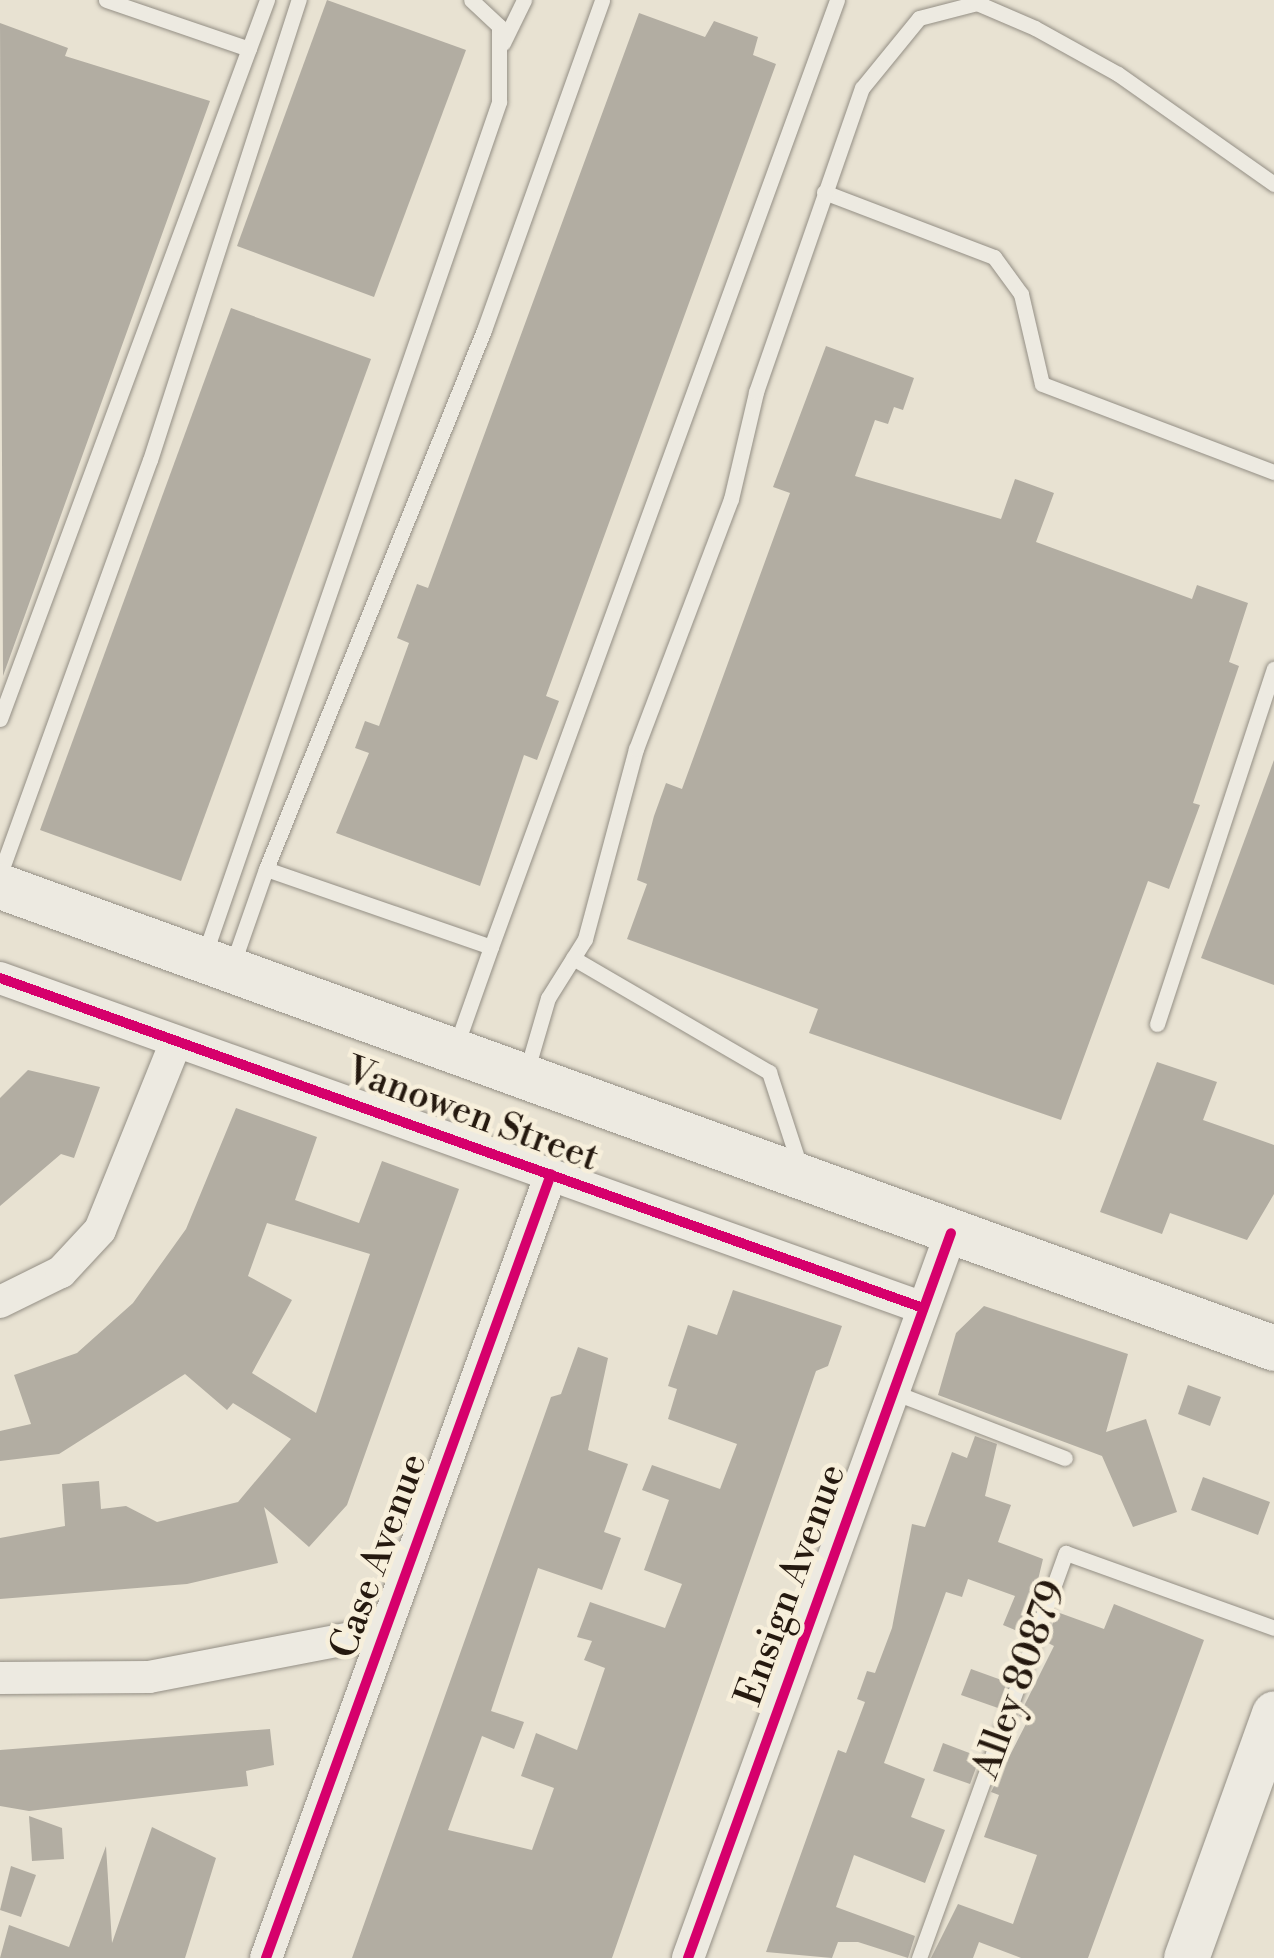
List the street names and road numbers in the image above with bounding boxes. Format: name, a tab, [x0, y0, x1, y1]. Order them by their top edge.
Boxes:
street label: Vanowen Street	[340, 1048, 604, 1182]
street label: Case Avenue	[321, 1448, 437, 1664]
street label: Ensign Avenue	[726, 1458, 856, 1712]
street label: Alley 80879	[963, 1575, 1077, 1785]

